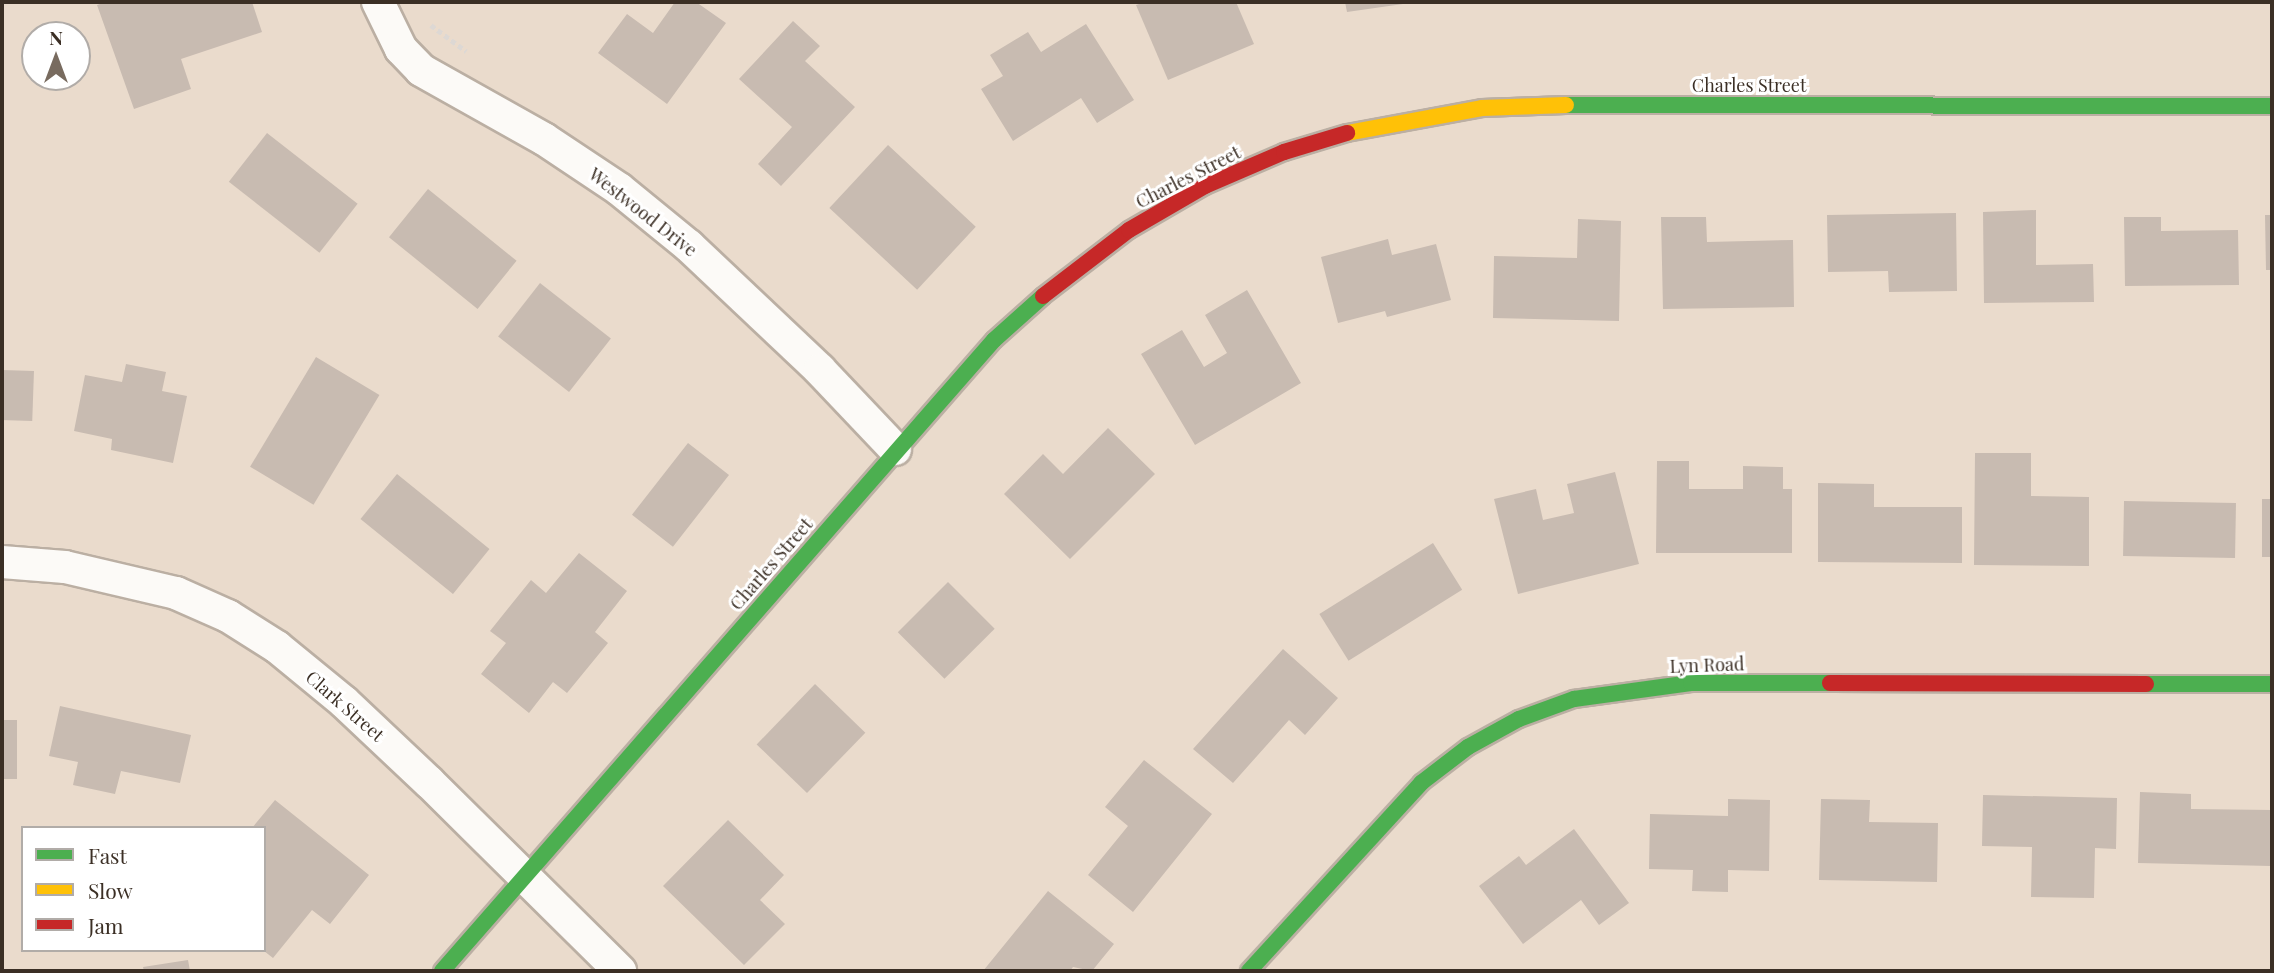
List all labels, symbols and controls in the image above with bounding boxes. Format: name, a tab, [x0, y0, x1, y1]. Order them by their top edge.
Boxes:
north arrow	[21, 21, 91, 91]
text: N	[49, 24, 63, 50]
street label: Charles Street	[1692, 74, 1806, 96]
street label: Charles Street	[1132, 141, 1244, 213]
street label: Westwood Drive	[585, 163, 701, 261]
street label: Charles Street	[725, 514, 817, 614]
street label: Lyn Road	[1669, 653, 1745, 677]
street label: Clark Street	[301, 666, 389, 746]
legend	[21, 826, 266, 952]
text: Fast	[88, 841, 127, 869]
text: Slow	[88, 876, 133, 904]
text: Jam	[88, 911, 124, 939]

